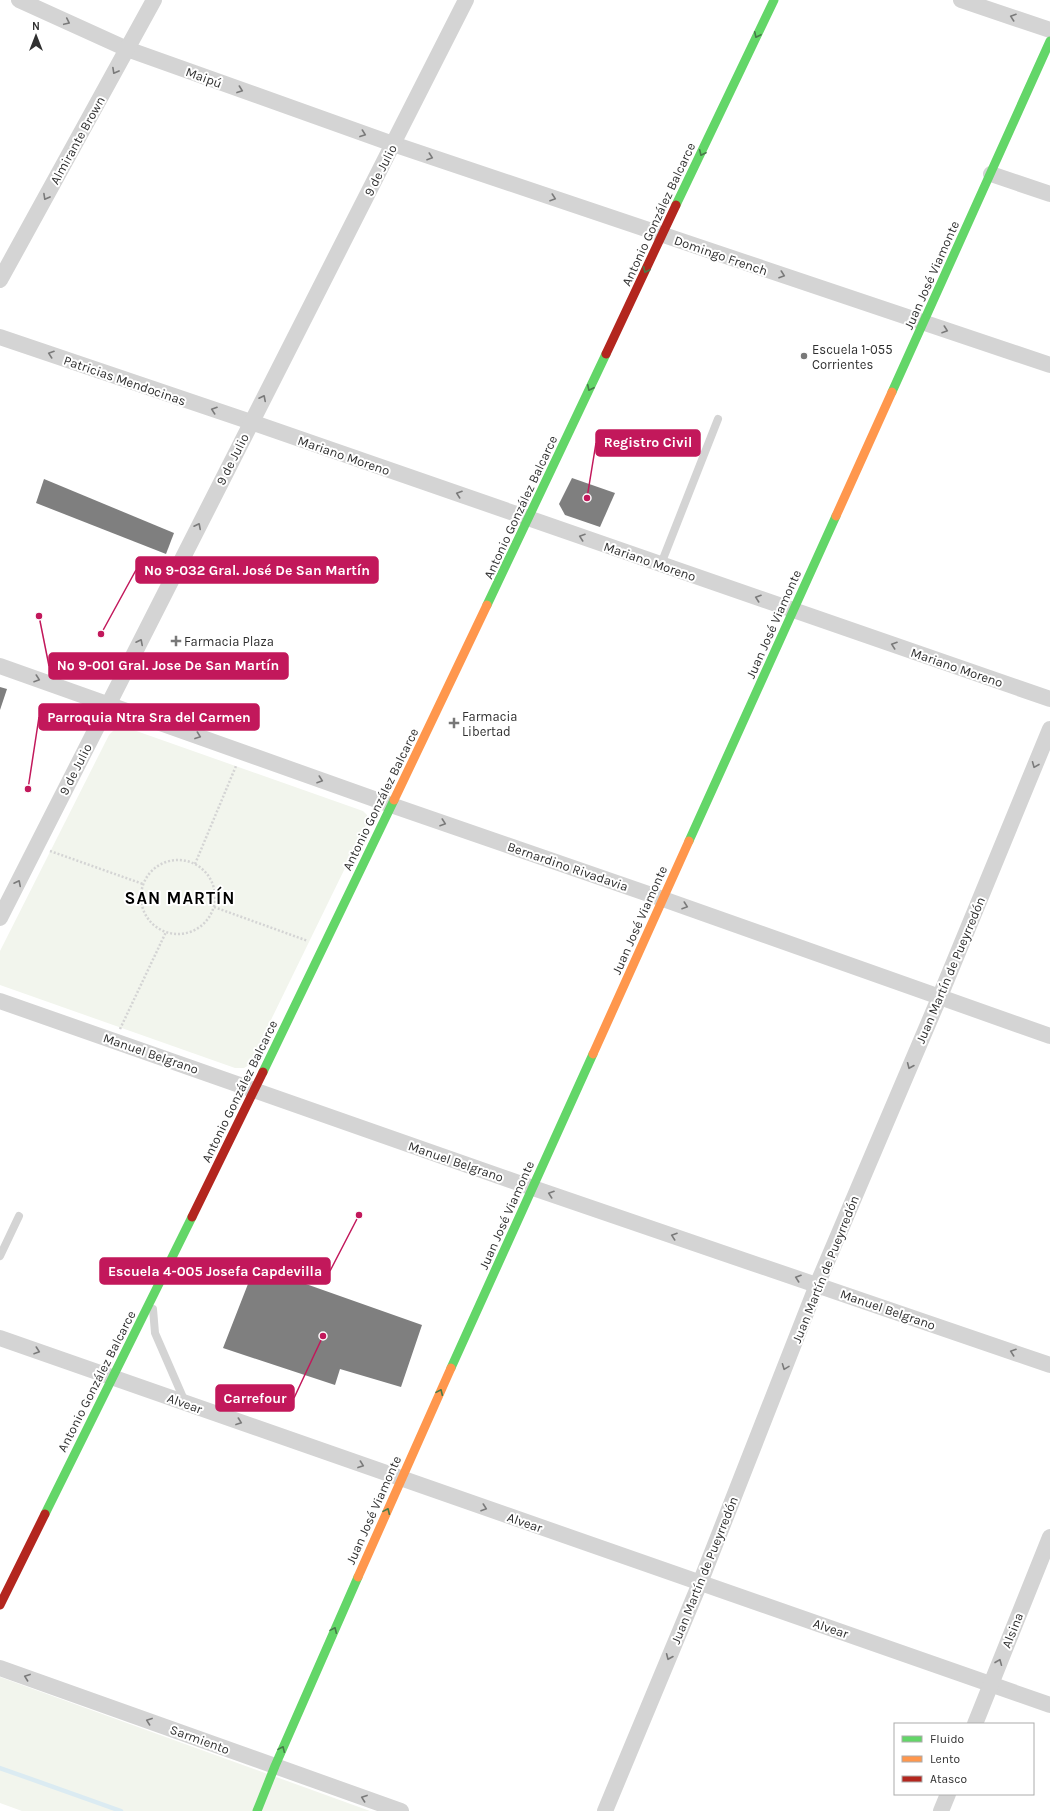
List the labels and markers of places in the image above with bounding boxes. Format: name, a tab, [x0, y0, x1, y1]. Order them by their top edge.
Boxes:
place label: Escuela 1-055 Corrientes	[812, 342, 893, 372]
marker: Escuela 1-055 Corrientes	[799, 351, 809, 361]
callout: Registro Civil	[596, 430, 700, 456]
callout: Nº 9-032 Gral. José De San Martín	[136, 557, 378, 583]
place label: Farmacia Plaza	[184, 634, 274, 649]
marker: Farmacia Plaza	[171, 636, 181, 646]
callout: Nº 9-001 Gral. Jose De San Martín	[49, 653, 288, 679]
callout: Parroquia Ntra Sra del Carmen	[39, 704, 259, 730]
place label: Farmacia Libertad	[462, 709, 517, 739]
marker: Farmacia Libertad	[449, 718, 459, 728]
callout: Escuela 4-005 Josefa Capdevilla	[100, 1258, 330, 1284]
callout: Carrefour	[216, 1385, 294, 1411]

